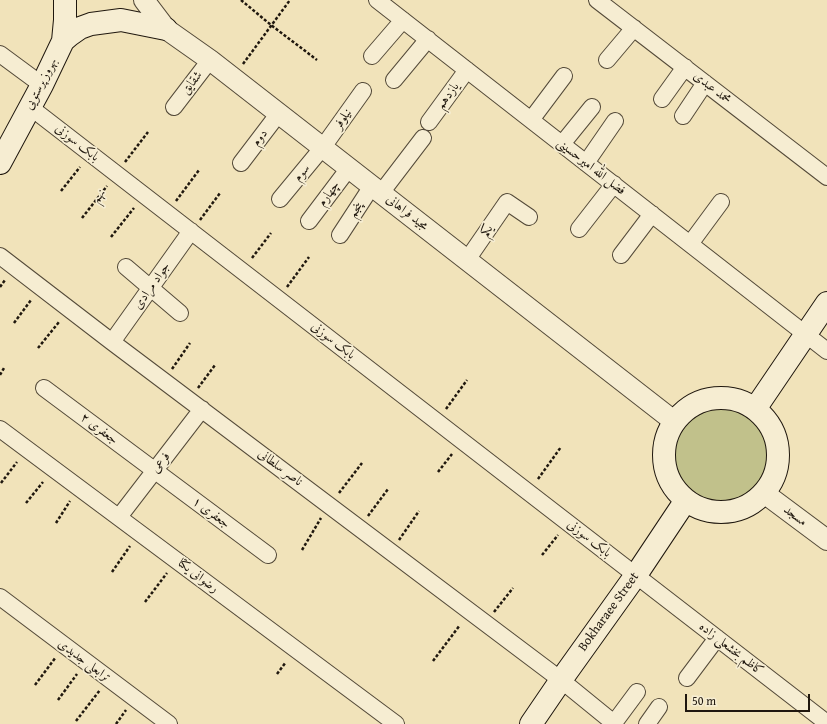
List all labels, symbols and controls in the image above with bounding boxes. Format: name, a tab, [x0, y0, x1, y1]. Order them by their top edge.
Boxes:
street label: بهروز پرستویی	[21, 55, 61, 113]
street label: شقایق	[178, 68, 206, 98]
street label: محمد عبدی	[690, 68, 734, 108]
street label: یازدهم	[433, 80, 463, 112]
street label: نیلوفر	[330, 106, 356, 132]
street label: بابک سوزنی	[52, 121, 102, 165]
street label: دوم	[249, 127, 271, 149]
street label: فضل الله امیرحسینی	[553, 135, 629, 199]
street label: سوم	[290, 161, 314, 185]
street label: چهارم	[315, 178, 343, 210]
street label: نهم	[89, 186, 109, 206]
street label: مجید فراهانی	[383, 192, 431, 234]
street label: پنجم	[345, 199, 367, 221]
street label: یکم	[477, 222, 497, 240]
street label: جواد مرادی	[130, 259, 174, 313]
street label: بابک سوزنی	[308, 319, 358, 363]
street label: جعفری ۲	[77, 410, 121, 448]
street label: ناصر سلطانی	[255, 446, 305, 490]
street label: فرعی	[148, 449, 174, 477]
street label: جعفری ۱	[189, 494, 233, 532]
street label: مسجد	[780, 502, 810, 530]
street label: بابک سوزنی	[564, 517, 614, 561]
street label: رضوانی یکتا	[175, 556, 221, 596]
street label: Bokharaee Street	[575, 570, 643, 654]
street label: کاظم بخشعلی زاده	[696, 619, 766, 679]
street label: ترابعلی جدیدی	[55, 636, 113, 686]
scale bar	[687, 686, 812, 712]
text: 50 m	[692, 692, 716, 709]

